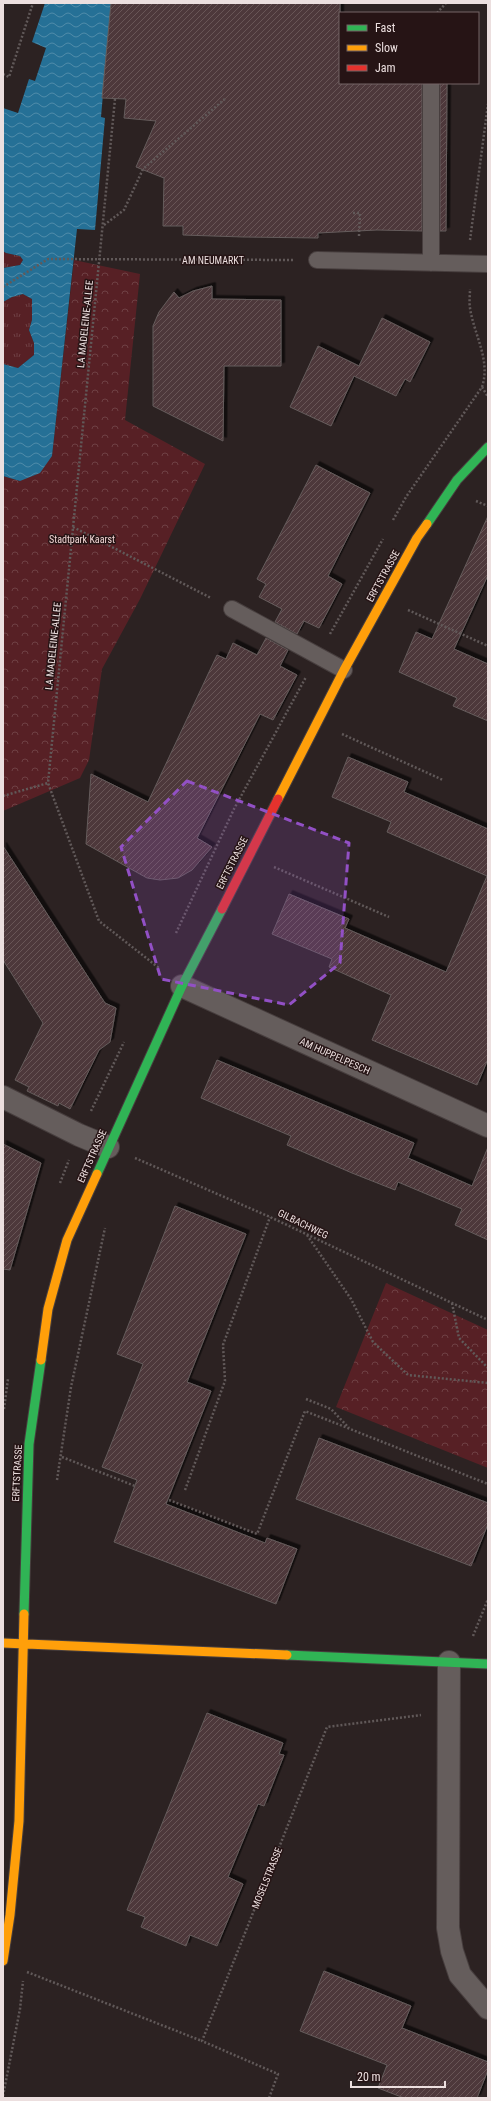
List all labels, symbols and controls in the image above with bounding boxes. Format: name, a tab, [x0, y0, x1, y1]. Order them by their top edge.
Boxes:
legend	[339, 12, 479, 84]
text: Fast	[375, 21, 396, 35]
text: Slow	[375, 41, 398, 55]
text: Jam	[375, 61, 396, 75]
street label: AM NEUMARKT	[182, 255, 244, 266]
street label: LA MADELEINE-ALLEE	[75, 280, 95, 368]
park label: Stadtpark Kaarst	[49, 534, 115, 545]
street label: ERFTSTRASSE	[364, 548, 402, 604]
street label: LA MADELEINE-ALLEE	[43, 602, 63, 690]
street label: ERFTSTRASSE	[214, 835, 250, 891]
street label: AM HUPPELPESCH	[298, 1036, 372, 1076]
street label: ERFTSTRASSE	[75, 1128, 109, 1184]
street label: GILBACHWEG	[276, 1207, 330, 1241]
street label: ERFTSTRASSE	[10, 1444, 24, 1502]
street label: MOSELSTRASSE	[250, 1846, 284, 1910]
scale bar	[351, 2063, 445, 2089]
text: 20 m	[357, 2070, 381, 2084]

